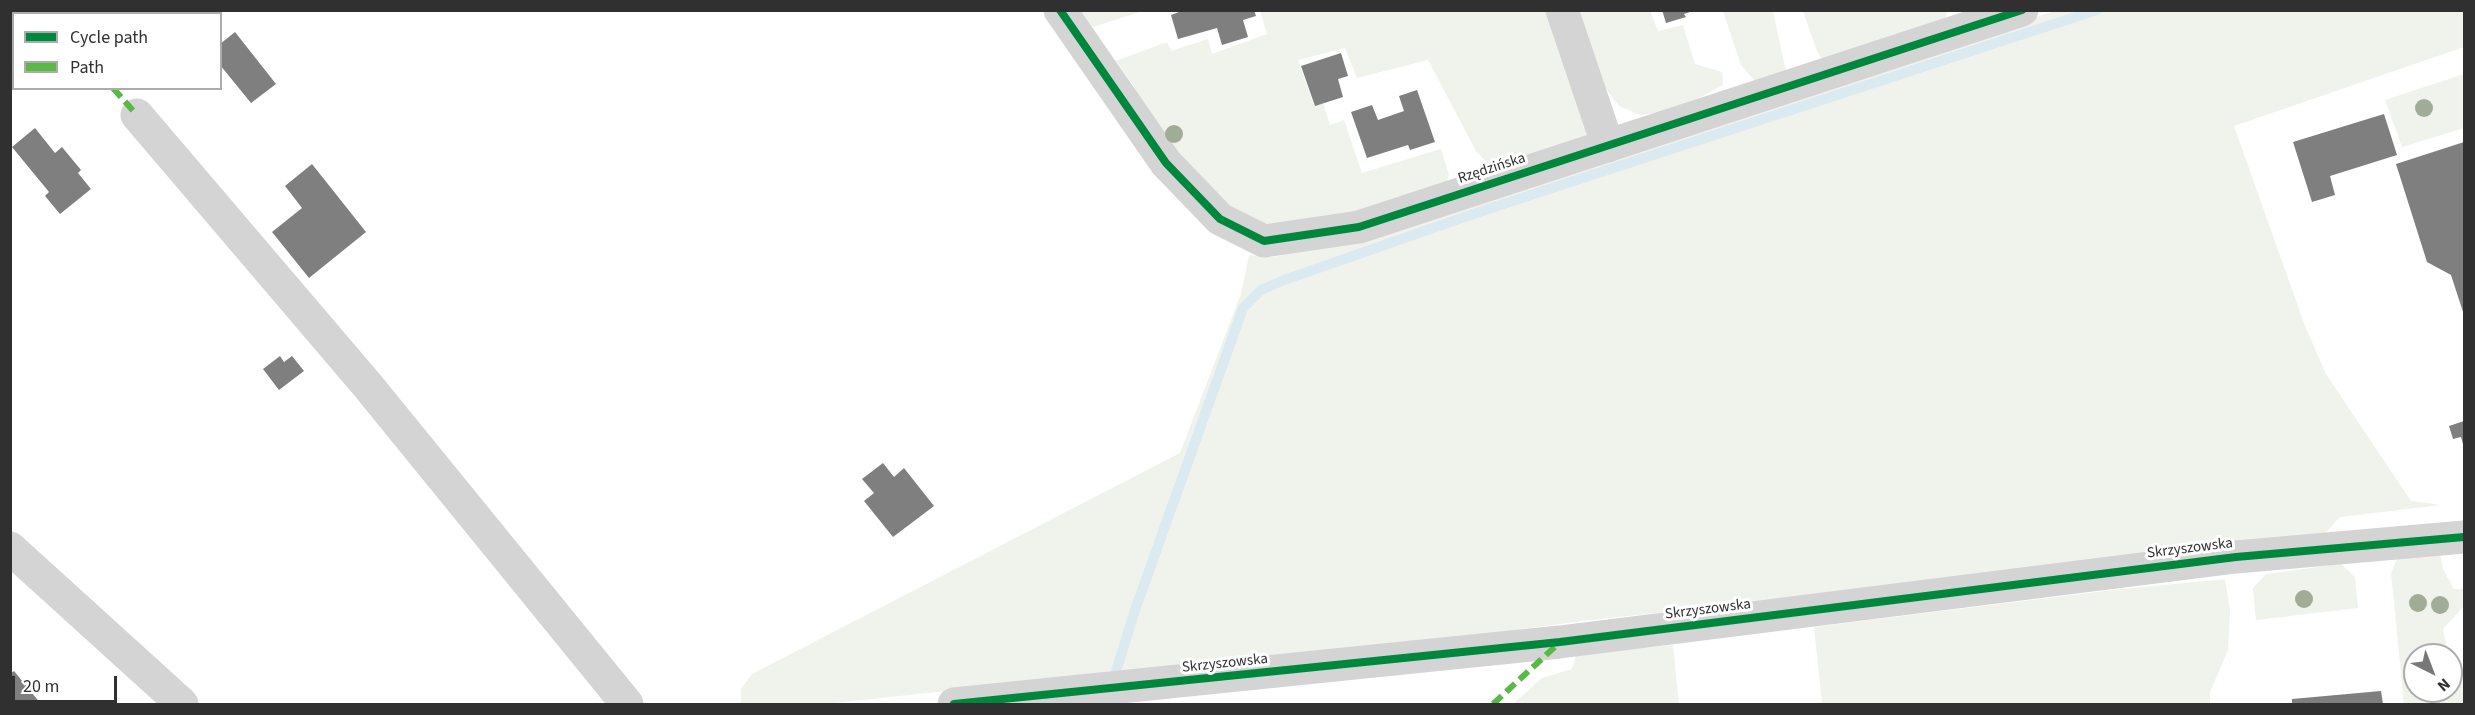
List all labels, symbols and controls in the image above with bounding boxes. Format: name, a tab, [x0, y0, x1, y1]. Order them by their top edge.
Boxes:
legend	[12, 12, 222, 90]
text: Cycle path	[70, 25, 148, 50]
text: Path	[70, 55, 104, 80]
street label: Rzędzińska	[1456, 150, 1528, 188]
street label: Skrzyszowska	[2146, 535, 2234, 563]
street label: Skrzyszowska	[1664, 596, 1752, 624]
north arrow	[2403, 643, 2463, 703]
street label: Skrzyszowska	[1181, 651, 1269, 677]
scale bar	[15, 664, 120, 702]
text: N	[2432, 673, 2455, 697]
text: 20 m	[23, 674, 59, 699]

